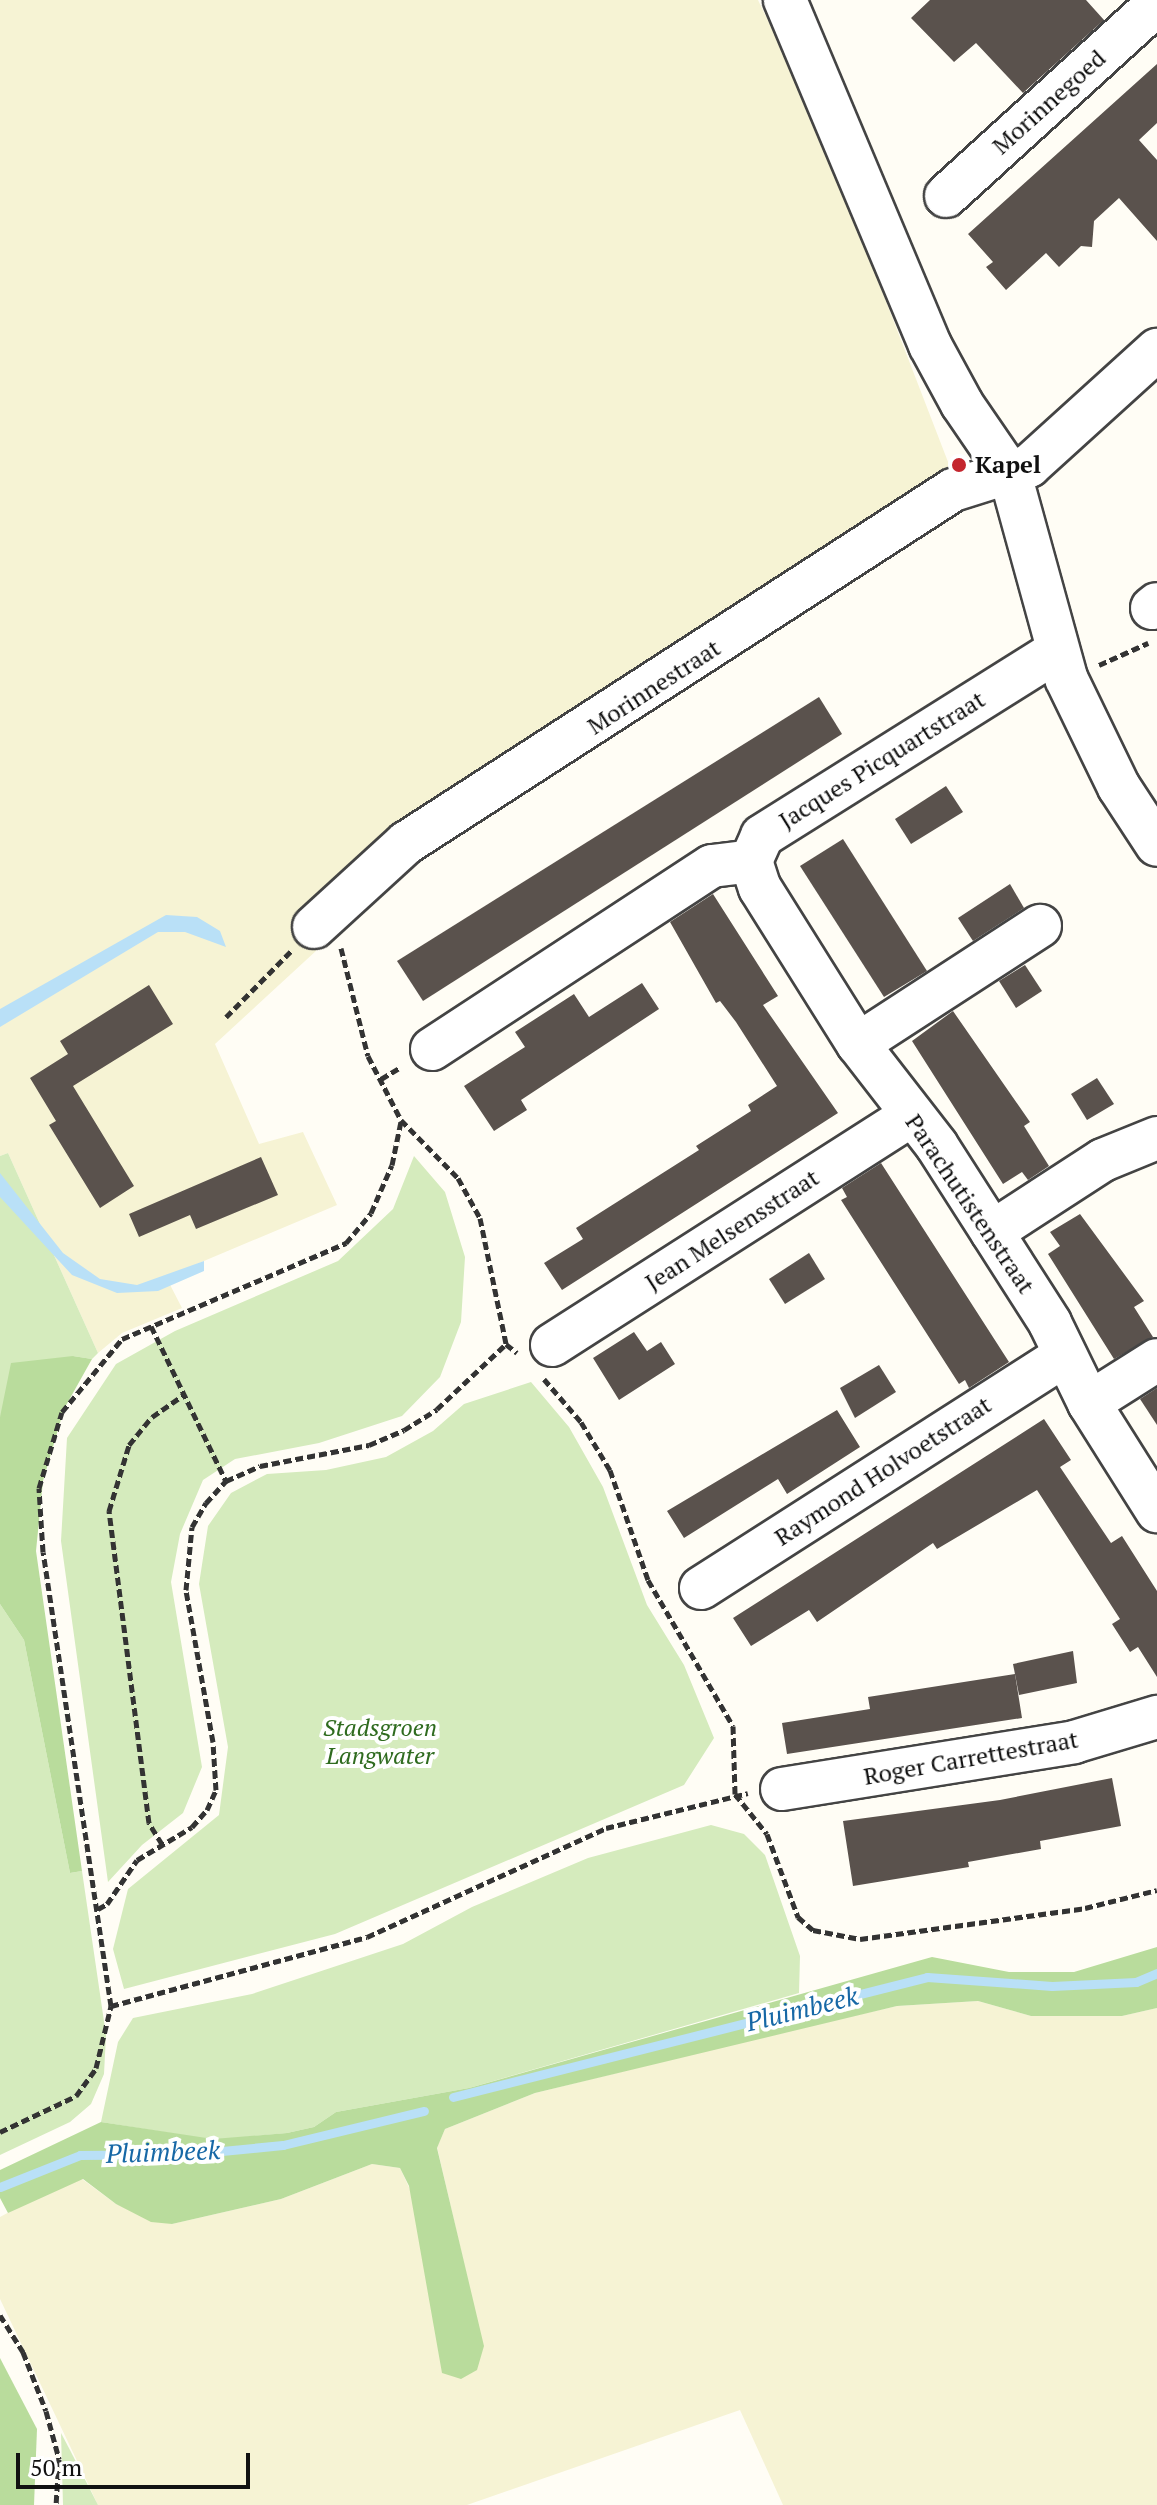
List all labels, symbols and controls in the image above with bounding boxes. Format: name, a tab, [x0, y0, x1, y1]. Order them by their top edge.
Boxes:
street label: Morinnegoed	[986, 44, 1112, 160]
place label: Kapel	[975, 451, 1041, 479]
marker: Kapel	[950, 456, 968, 474]
street label: Morinnestraat	[582, 633, 726, 741]
street label: Jacques Picquartstraat	[774, 685, 990, 835]
street label: Parachutistenstraat	[899, 1109, 1041, 1299]
street label: Jean Melsensstraat	[640, 1163, 824, 1297]
street label: Raymond Holvoetstraat	[769, 1390, 997, 1552]
park label: Stadsgroen Langwater	[323, 1714, 437, 1770]
street label: Roger Carrettestraat	[861, 1725, 1081, 1791]
water label: Pluimbeek	[743, 1980, 861, 2038]
water label: Pluimbeek	[105, 2134, 221, 2170]
scale bar	[20, 2437, 254, 2487]
text: 50 m	[30, 2451, 82, 2483]

